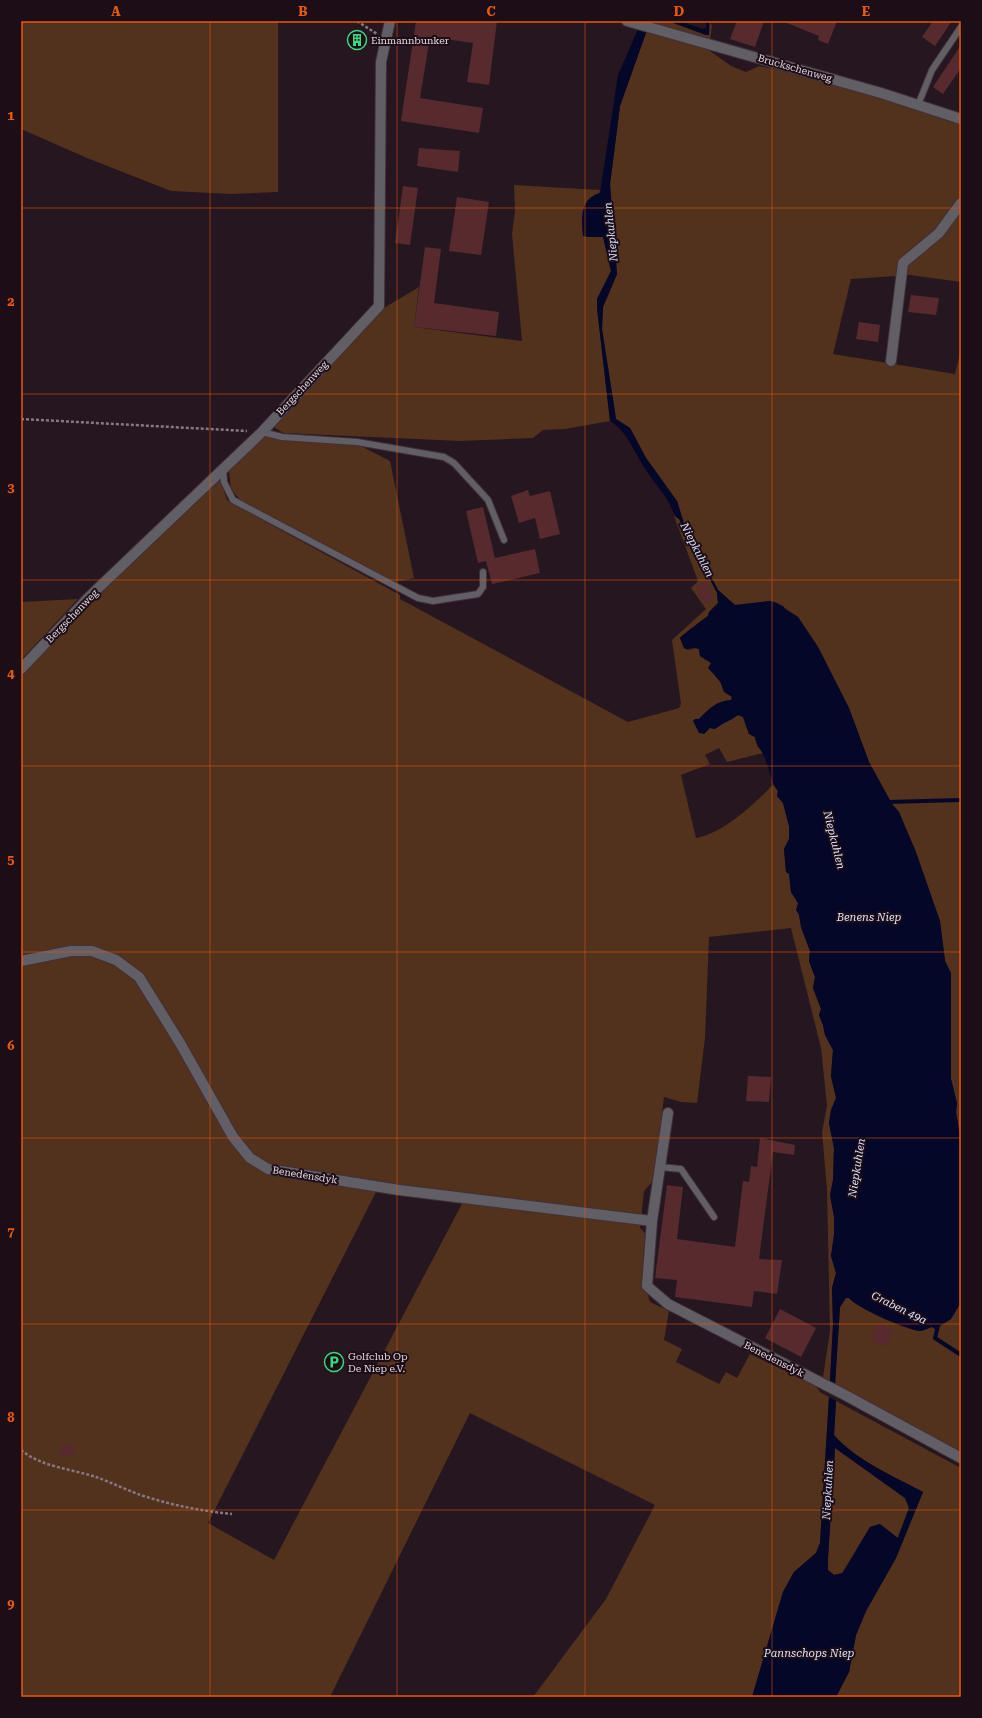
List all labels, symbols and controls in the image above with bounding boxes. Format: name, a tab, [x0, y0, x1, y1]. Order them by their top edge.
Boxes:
text: A	[111, 4, 121, 19]
text: B	[298, 4, 308, 19]
text: C	[486, 4, 496, 19]
text: D	[674, 4, 684, 19]
text: E	[862, 4, 870, 19]
building icon: Einmannbunker	[346, 29, 368, 51]
place label: Einmannbunker	[371, 35, 449, 46]
street label: Bruckschenweg	[757, 52, 834, 84]
text: 1	[7, 108, 15, 123]
water label: Niepkuhlen	[601, 202, 621, 263]
text: 2	[7, 294, 15, 309]
street label: Bergschenweg	[274, 359, 330, 417]
text: 3	[7, 480, 15, 495]
water label: Niepkuhlen	[677, 520, 716, 580]
street label: Bergschenweg	[44, 587, 100, 645]
text: 4	[7, 666, 15, 681]
water label: Niepkuhlen	[820, 809, 848, 871]
text: 5	[7, 852, 15, 867]
water label: Benens Niep	[836, 911, 902, 924]
text: 6	[7, 1038, 15, 1053]
water label: Niepkuhlen	[846, 1137, 868, 1199]
street label: Benedensdyk	[272, 1164, 339, 1186]
text: 7	[7, 1224, 15, 1239]
water label: Graben 49a	[869, 1289, 929, 1327]
street label: Benedensdyk	[742, 1339, 806, 1379]
parking icon: Golfclub Op De Niep e.V.	[323, 1351, 345, 1373]
place label: Golfclub Op De Niep e.V.	[348, 1351, 408, 1374]
text: 8	[7, 1410, 15, 1425]
water label: Niepkuhlen	[820, 1460, 836, 1521]
text: 9	[7, 1596, 15, 1611]
water label: Pannschops Niep	[763, 1647, 854, 1660]

